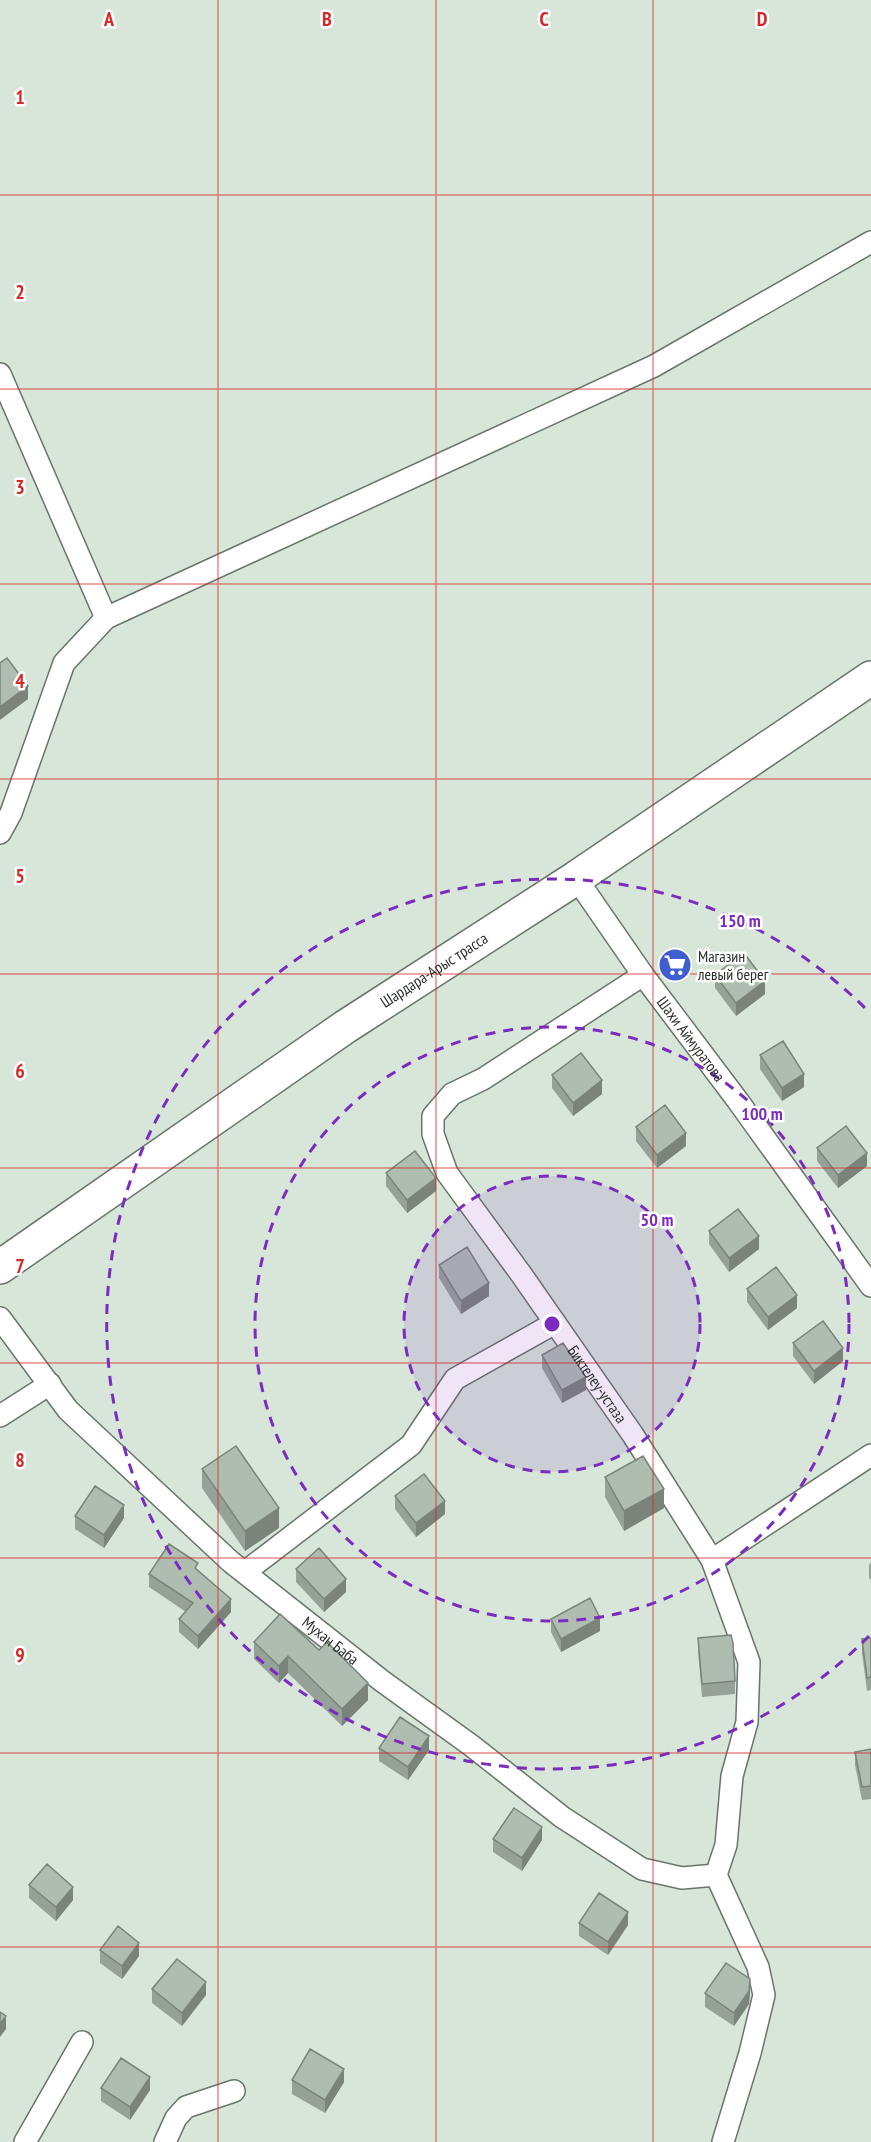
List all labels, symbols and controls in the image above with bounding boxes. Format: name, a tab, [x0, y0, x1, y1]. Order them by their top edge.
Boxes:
text: A	[103, 6, 115, 32]
text: B	[322, 6, 332, 32]
text: C	[539, 6, 549, 32]
text: D	[757, 6, 768, 32]
text: 1	[15, 84, 25, 110]
text: 2	[15, 279, 25, 305]
text: 3	[15, 474, 25, 500]
text: 4	[15, 668, 25, 694]
text: 5	[15, 863, 25, 889]
text: 150 m	[719, 909, 761, 932]
street label: Шардара-Арыс трасса	[376, 928, 491, 1012]
place label: Магазин левый берег	[697, 946, 769, 984]
supermarket icon: Магазин левый берег	[657, 947, 693, 983]
street label: Шахи Аймуратова	[653, 993, 730, 1085]
text: 6	[15, 1058, 25, 1084]
text: 100 m	[741, 1102, 783, 1125]
text: 50 m	[641, 1208, 673, 1231]
text: 7	[15, 1253, 25, 1279]
centre of rings	[542, 1314, 562, 1334]
street label: Биктелеу-устаза	[564, 1341, 631, 1427]
text: 8	[15, 1447, 25, 1473]
street label: Мухан Баба	[298, 1612, 363, 1669]
text: 9	[15, 1642, 25, 1668]

